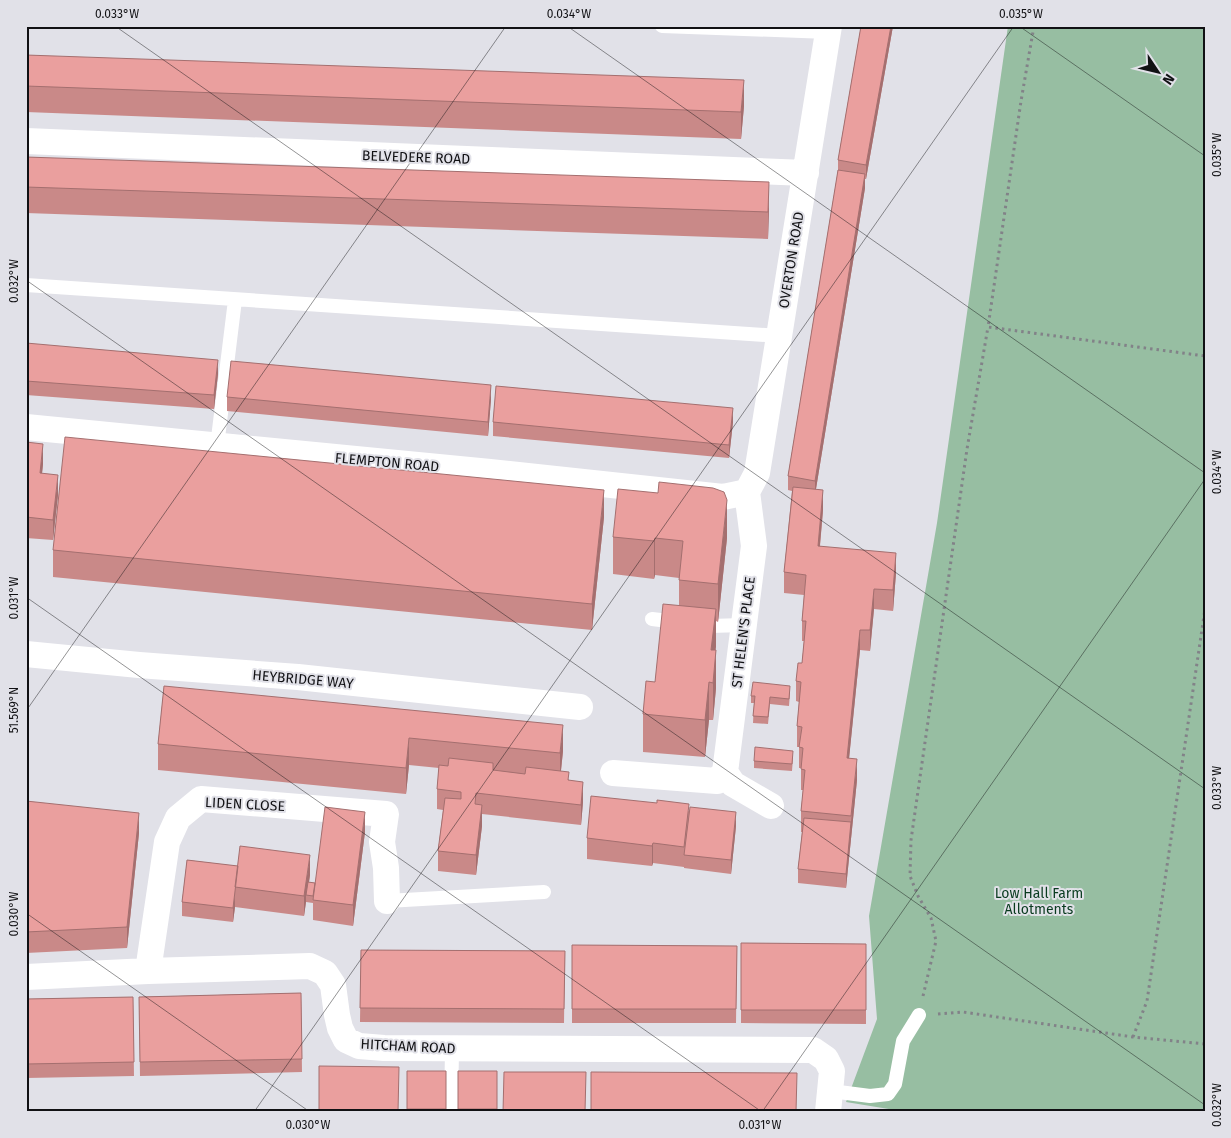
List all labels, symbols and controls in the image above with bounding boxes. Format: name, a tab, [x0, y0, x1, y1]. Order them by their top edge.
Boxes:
text: 0.033°W	[95, 7, 139, 21]
text: 0.034°W	[547, 7, 591, 21]
text: 0.035°W	[999, 7, 1043, 21]
north arrow	[1134, 48, 1184, 98]
text: N	[1159, 70, 1178, 88]
text: 0.035°W	[1210, 133, 1224, 177]
street label: BELVEDERE ROAD	[362, 147, 470, 168]
street label: OVERTON ROAD	[775, 210, 808, 310]
text: 0.032°W	[7, 259, 21, 303]
street label: FLEMPTON ROAD	[334, 449, 440, 476]
text: 0.034°W	[1210, 450, 1224, 494]
street label: ST HELEN'S PLACE	[728, 575, 759, 689]
text: 0.031°W	[7, 576, 21, 620]
street label: HEYBRIDGE WAY	[252, 667, 355, 692]
text: 51.569°N	[7, 687, 21, 733]
text: 0.033°W	[1210, 766, 1224, 810]
street label: LIDEN CLOSE	[205, 794, 285, 815]
park label: Low Hall Farm Allotments	[995, 885, 1083, 918]
text: 0.030°W	[7, 891, 21, 936]
street label: HITCHAM ROAD	[360, 1036, 456, 1057]
text: 0.032°W	[1210, 1083, 1224, 1127]
text: 0.030°W	[286, 1118, 331, 1132]
text: 0.031°W	[738, 1118, 782, 1132]

